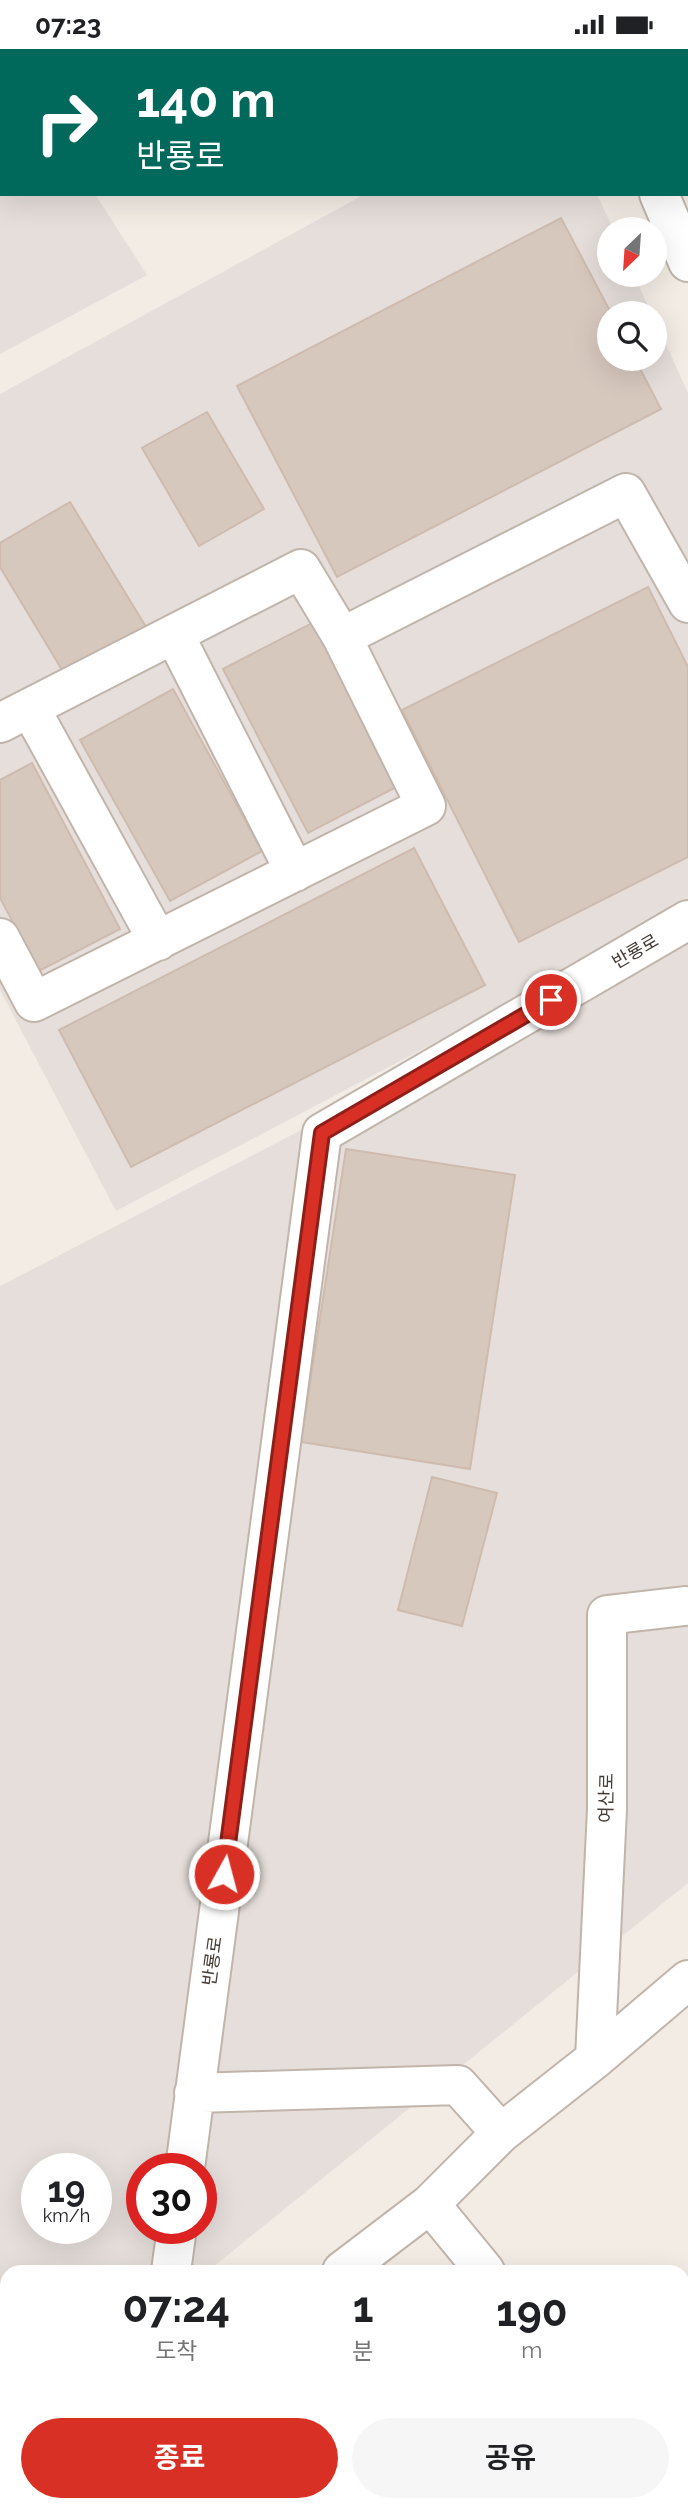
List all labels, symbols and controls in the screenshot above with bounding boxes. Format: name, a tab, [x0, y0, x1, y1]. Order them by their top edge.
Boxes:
text: 07:23	[35, 10, 101, 40]
text: 140 m	[136, 71, 276, 128]
icon: right	[21, 77, 112, 168]
text: 반룡로	[136, 137, 224, 174]
north arrow	[597, 217, 667, 287]
map controls	[597, 217, 667, 371]
button: search	[597, 301, 667, 371]
street label: 반룡로	[608, 929, 662, 973]
pin	[521, 970, 581, 1030]
icon: arrive	[532, 981, 570, 1019]
street label: 여산로	[595, 1773, 617, 1823]
position arrow	[187, 1837, 261, 1911]
street label: 반룡로	[198, 1935, 226, 1987]
speed limit sign: 30	[126, 2153, 217, 2244]
text: 19	[48, 2169, 85, 2210]
text: km/h	[43, 2205, 90, 2226]
text: 07:24	[123, 2283, 230, 2332]
text: 1	[353, 2283, 373, 2332]
text: 190	[496, 2287, 567, 2336]
text: m	[521, 2336, 542, 2363]
text: 도착	[155, 2337, 197, 2364]
text: 분	[352, 2337, 374, 2364]
button: 종료	[21, 2418, 338, 2498]
button: 공유	[352, 2418, 669, 2498]

